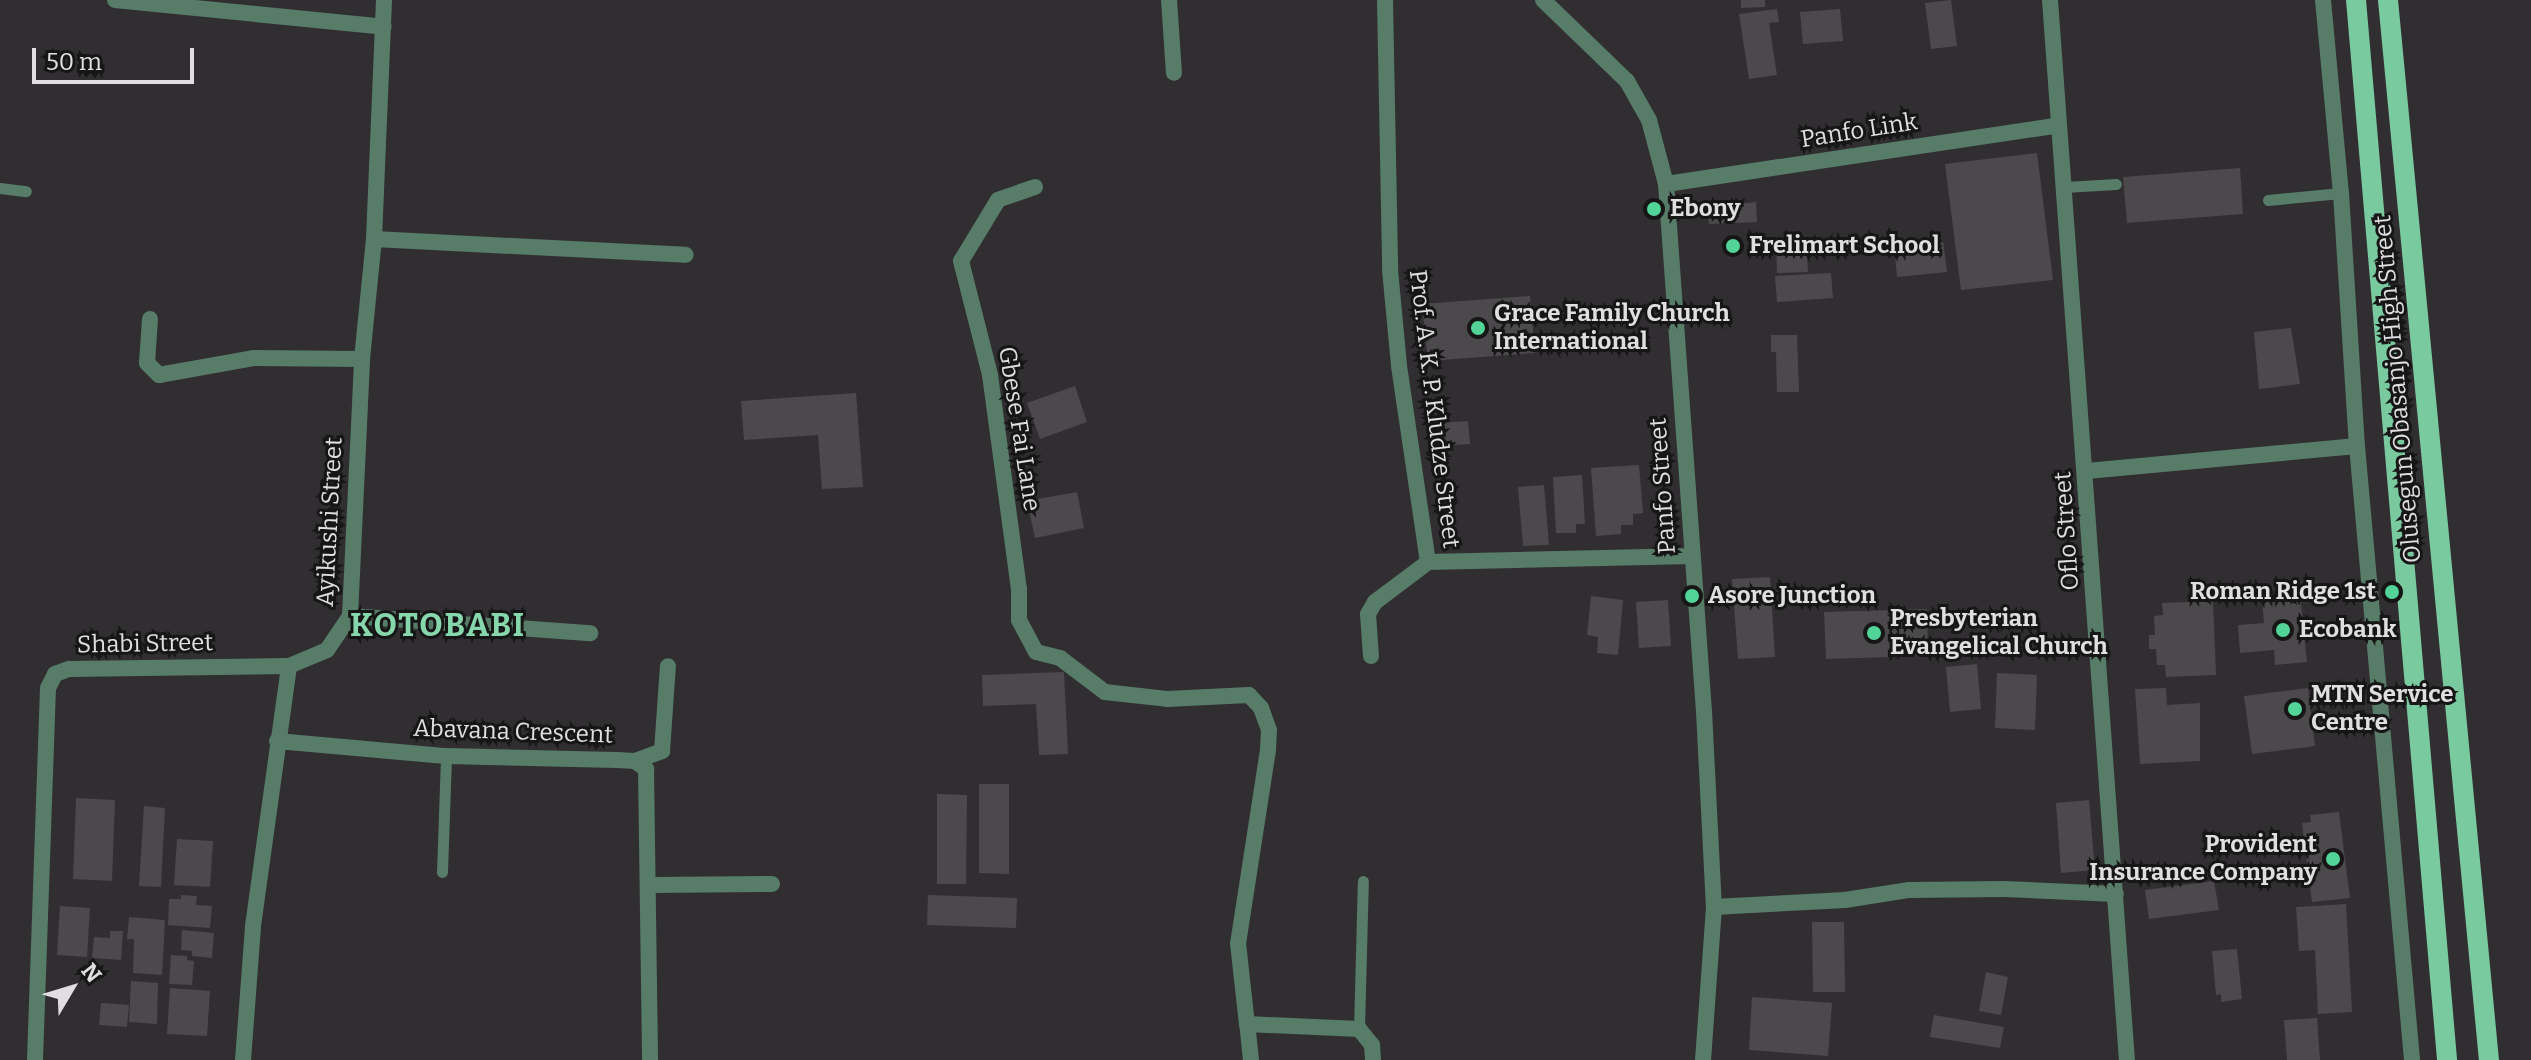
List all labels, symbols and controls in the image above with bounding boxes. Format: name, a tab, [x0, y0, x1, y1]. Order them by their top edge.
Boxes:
scale bar	[36, 32, 198, 82]
text: 50 m	[46, 48, 102, 76]
street label: Panfo Link	[1799, 108, 1919, 154]
place label: Ebony	[1670, 195, 1741, 223]
marker: Ebony	[1645, 200, 1663, 218]
street label: Olusegun Obasanjo High Street	[2368, 214, 2428, 564]
place label: Frelimart School	[1749, 232, 1940, 260]
marker: Frelimart School	[1724, 237, 1742, 255]
street label: Prof. A. K. P. Kludze Street	[1403, 268, 1465, 550]
place label: Grace Family Church International	[1494, 300, 1730, 356]
marker: Grace Family Church International	[1469, 319, 1487, 337]
street label: Gbese Fai Lane	[992, 345, 1046, 513]
street label: Panfo Street	[1644, 417, 1682, 555]
street label: Ayikushi Street	[311, 437, 349, 607]
street label: Oflo Street	[2048, 471, 2086, 591]
place label: Roman Ridge 1st	[2190, 578, 2376, 606]
place label: Asore Junction	[1708, 582, 1876, 610]
marker: Roman Ridge 1st	[2383, 583, 2401, 601]
marker: Asore Junction	[1683, 587, 1701, 605]
place label: Presbyterian Evangelical Church	[1890, 605, 2108, 661]
district label: KOTOBABI	[350, 606, 526, 644]
place label: Ecobank	[2299, 616, 2396, 644]
marker: Ecobank	[2274, 621, 2292, 639]
marker: Presbyterian Evangelical Church	[1865, 624, 1883, 642]
street label: Shabi Street	[77, 628, 213, 660]
place label: MTN Service Centre	[2311, 681, 2453, 737]
marker: MTN Service Centre	[2286, 700, 2304, 718]
street label: Abavana Crescent	[413, 714, 613, 750]
place label: Provident Insurance Company	[2089, 831, 2317, 887]
marker: Provident Insurance Company	[2324, 850, 2342, 868]
north arrow	[32, 948, 112, 1028]
text: N	[75, 958, 107, 988]

